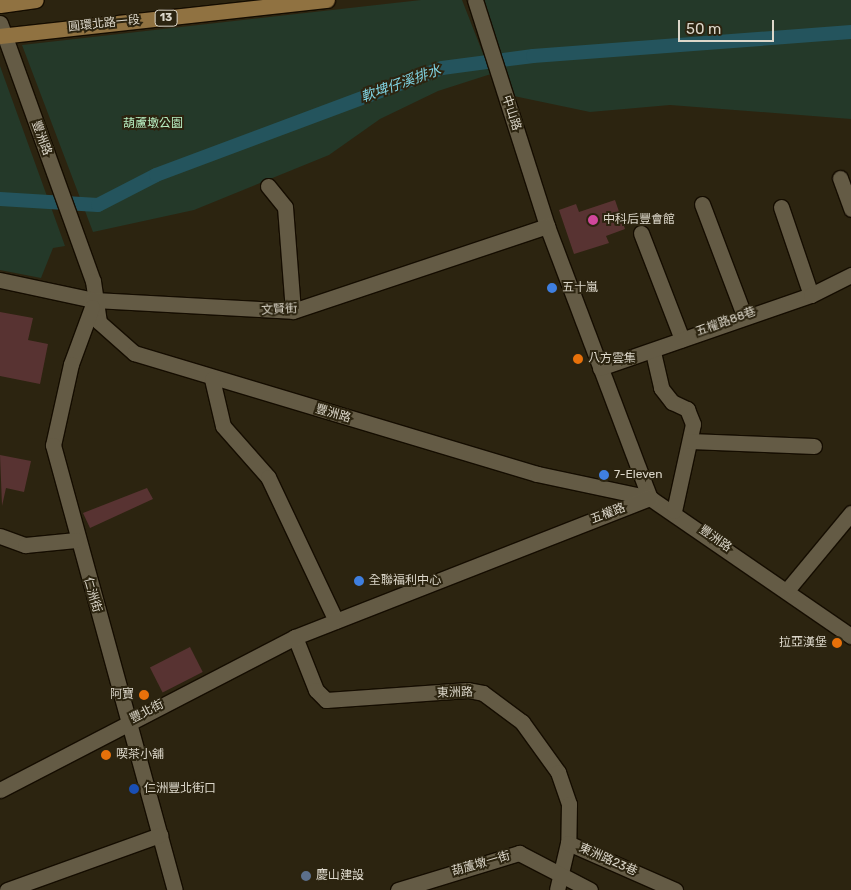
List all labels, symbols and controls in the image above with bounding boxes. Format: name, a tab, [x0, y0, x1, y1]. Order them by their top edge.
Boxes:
road number: 13	[154, 10, 178, 27]
scale bar	[681, 10, 777, 42]
street label: 圓環北路一段	[67, 13, 141, 35]
text: 50 m	[686, 20, 721, 38]
water label: 軟埤仔溪排水	[359, 62, 443, 106]
street label: 中山路	[499, 94, 523, 132]
park label: 葫蘆墩公園	[123, 117, 183, 131]
street label: 豐洲路	[28, 119, 54, 157]
place label: 中科后豐會館	[603, 213, 675, 227]
marker: 中科后豐會館	[587, 214, 599, 226]
place label: 五十嵐	[562, 281, 598, 295]
marker: 五十嵐	[546, 282, 558, 294]
street label: 文賢街	[261, 302, 297, 318]
street label: 五權路88巷	[694, 304, 758, 340]
place label: 八方雲集	[588, 352, 636, 366]
marker: 八方雲集	[572, 353, 584, 365]
street label: 豐洲路	[314, 402, 352, 426]
place label: 7-Eleven	[614, 468, 663, 482]
marker: 7-Eleven	[598, 469, 610, 481]
street label: 五權路	[589, 501, 627, 527]
street label: 豐洲路	[696, 523, 734, 555]
place label: 全聯福利中心	[369, 574, 441, 588]
marker: 全聯福利中心	[353, 575, 365, 587]
street label: 仁洲街	[80, 576, 104, 614]
place label: 拉亞漢堡	[779, 636, 827, 650]
marker: 拉亞漢堡	[831, 637, 843, 649]
street label: 東洲路	[437, 685, 473, 701]
place label: 阿寶	[110, 688, 134, 702]
marker: 阿寶	[138, 689, 150, 701]
street label: 豐北街	[128, 697, 166, 727]
place label: 喫茶小舖	[116, 748, 164, 762]
marker: 喫茶小舖	[100, 749, 112, 761]
place label: 仁洲豐北街口	[144, 782, 216, 796]
marker: 仁洲豐北街口	[128, 783, 140, 795]
street label: 東洲路23巷	[577, 841, 639, 879]
street label: 葫蘆墩一街	[450, 849, 512, 879]
place label: 慶山建設	[316, 869, 364, 883]
marker: 慶山建設	[300, 870, 312, 882]

